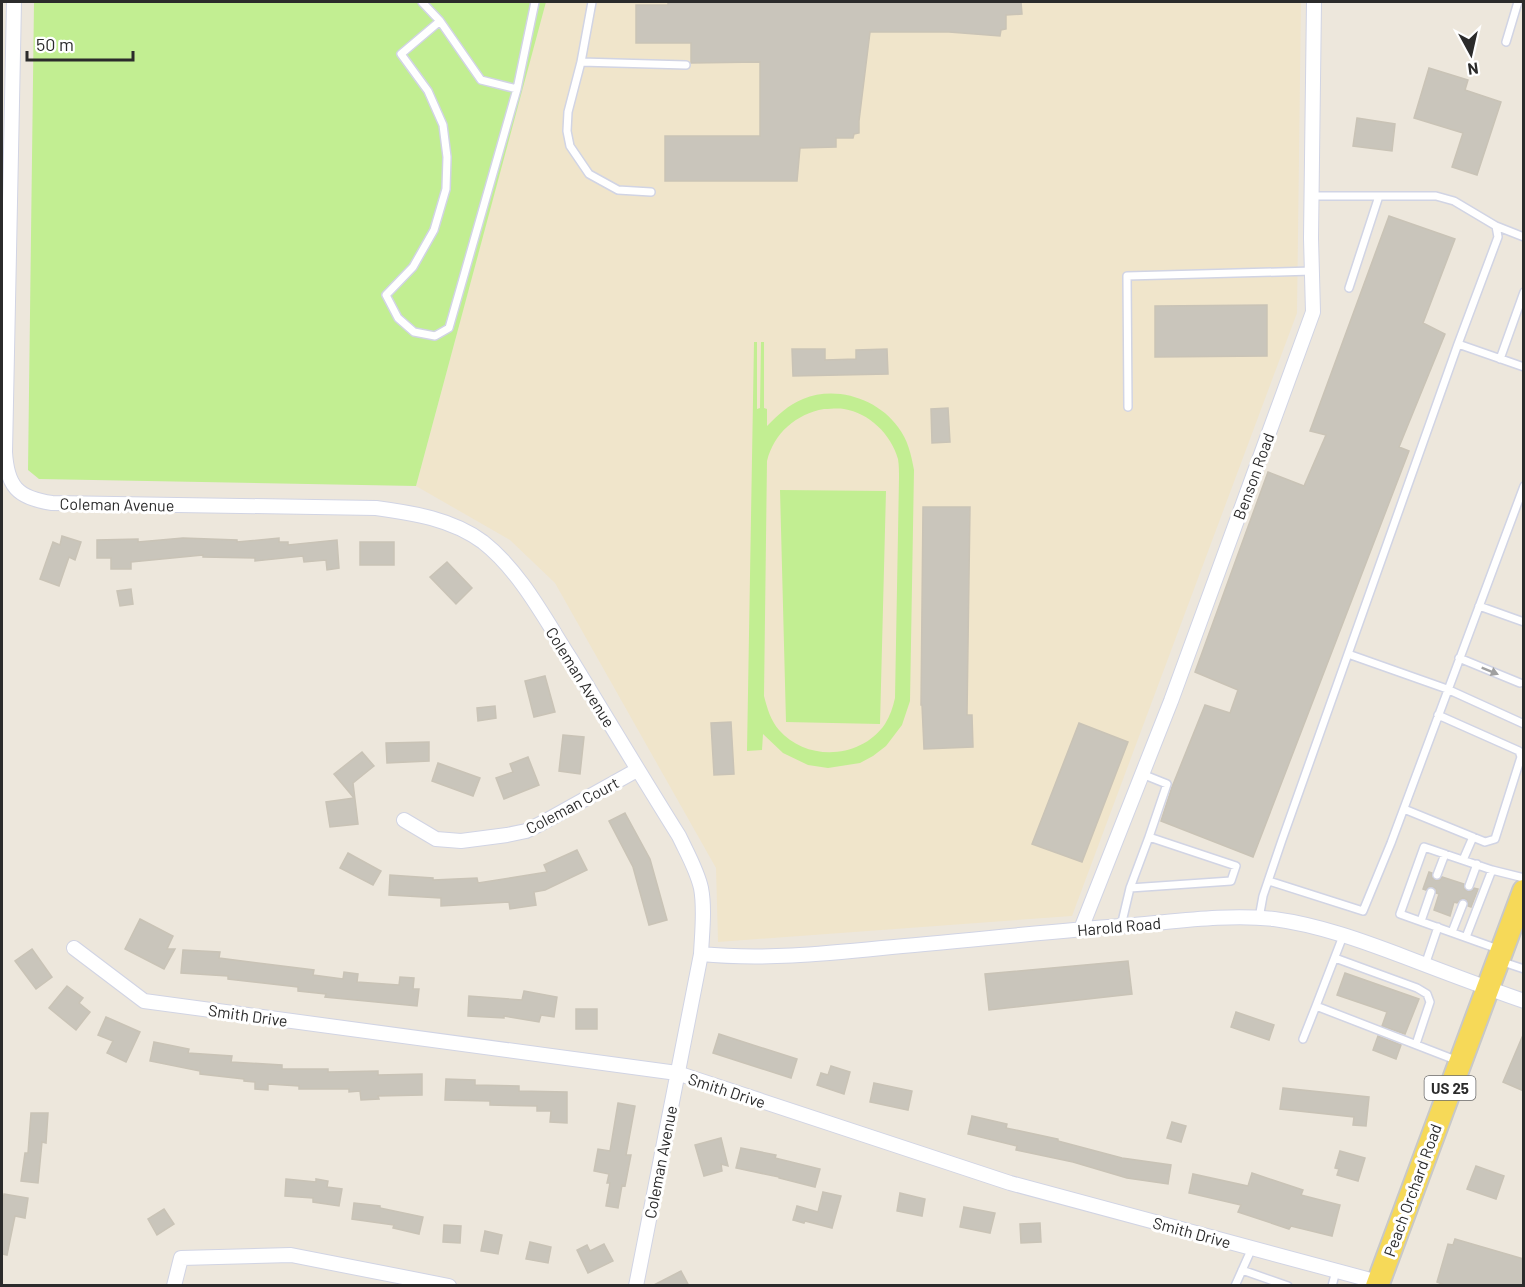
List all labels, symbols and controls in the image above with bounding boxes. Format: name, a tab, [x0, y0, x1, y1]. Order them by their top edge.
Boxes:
scale bar	[27, 24, 134, 62]
north arrow	[1441, 24, 1501, 84]
text: 50 m	[36, 33, 74, 55]
text: N	[1467, 59, 1480, 79]
street label: Benson Road	[1229, 430, 1277, 522]
street label: Coleman Avenue	[59, 494, 175, 514]
street label: Coleman Avenue	[543, 623, 619, 731]
one-way arrow	[1481, 666, 1499, 676]
street label: Coleman Court	[522, 772, 622, 838]
street label: Harold Road	[1076, 913, 1162, 939]
street label: Smith Drive	[207, 1000, 289, 1030]
street label: Smith Drive	[686, 1069, 768, 1111]
road number: US 25	[1424, 1076, 1476, 1100]
street label: Coleman Avenue	[640, 1104, 680, 1220]
street label: Peach Orchard Road	[1379, 1121, 1445, 1259]
street label: Smith Drive	[1151, 1212, 1233, 1252]

